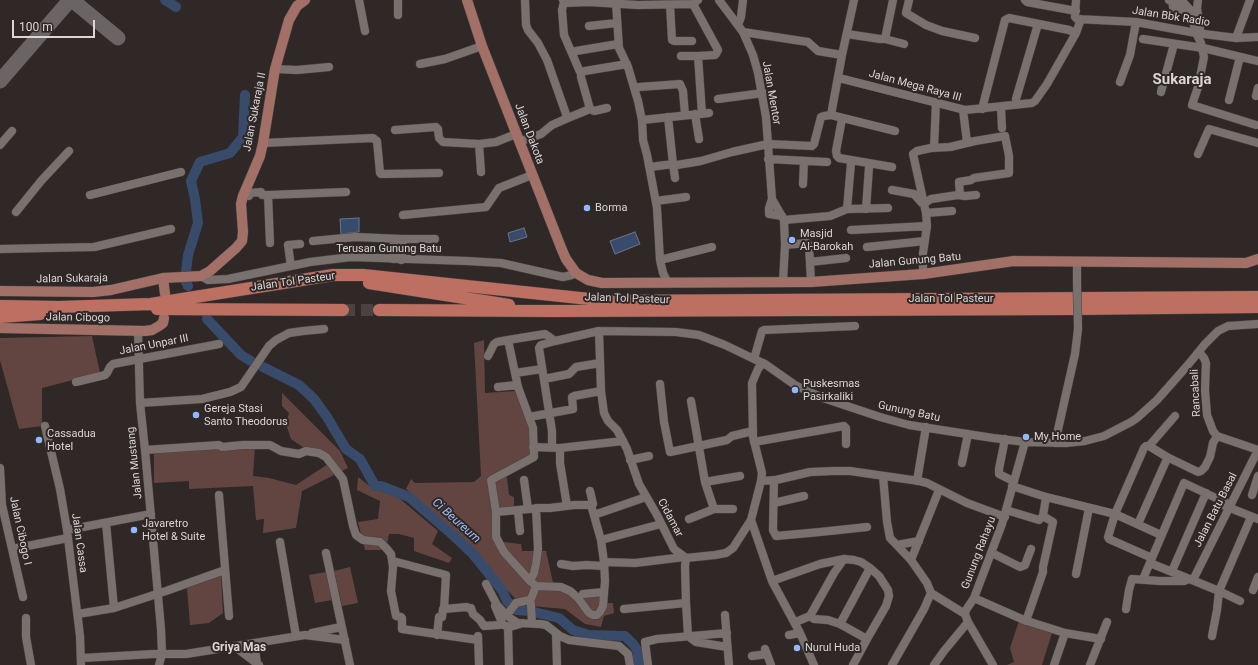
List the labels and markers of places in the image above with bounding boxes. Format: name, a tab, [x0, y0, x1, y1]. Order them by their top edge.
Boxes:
place label: Borma	[595, 201, 627, 215]
marker: Borma	[582, 203, 592, 213]
place label: Masjid Al-Barokah	[800, 227, 853, 253]
marker: Masjid Al-Barokah	[787, 235, 797, 245]
place label: Puskesmas Pasirkaliki	[803, 377, 860, 403]
marker: Puskesmas Pasirkaliki	[790, 385, 800, 395]
place label: Gereja Stasi Santo Theodorus	[204, 402, 288, 428]
marker: Gereja Stasi Santo Theodorus	[191, 410, 201, 420]
place label: Cassadua Hotel	[47, 427, 96, 453]
place label: My Home	[1034, 430, 1081, 444]
marker: My Home	[1021, 432, 1031, 442]
marker: Cassadua Hotel	[34, 435, 44, 445]
place label: Javaretro Hotel & Suite	[142, 517, 205, 543]
marker: Javaretro Hotel & Suite	[129, 525, 139, 535]
place label: Nurul Huda	[805, 641, 860, 655]
marker: Nurul Huda	[792, 643, 802, 653]

